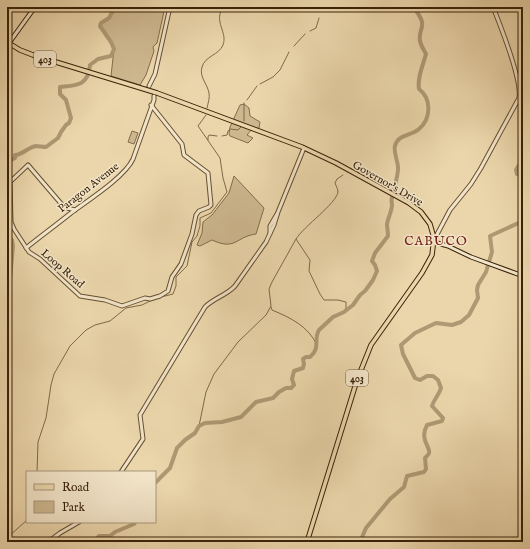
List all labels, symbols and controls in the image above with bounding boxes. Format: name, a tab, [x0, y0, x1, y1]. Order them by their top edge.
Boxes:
road number: 403	[34, 51, 56, 67]
street label: Governor's Drive	[350, 158, 425, 210]
street label: Paragon Avenue	[55, 160, 122, 216]
district label: CABUCO	[404, 233, 468, 250]
street label: Loop Road	[38, 246, 87, 292]
road number: 403	[346, 370, 368, 386]
legend	[26, 471, 156, 523]
text: Road	[62, 480, 90, 495]
text: Park	[62, 500, 85, 515]

